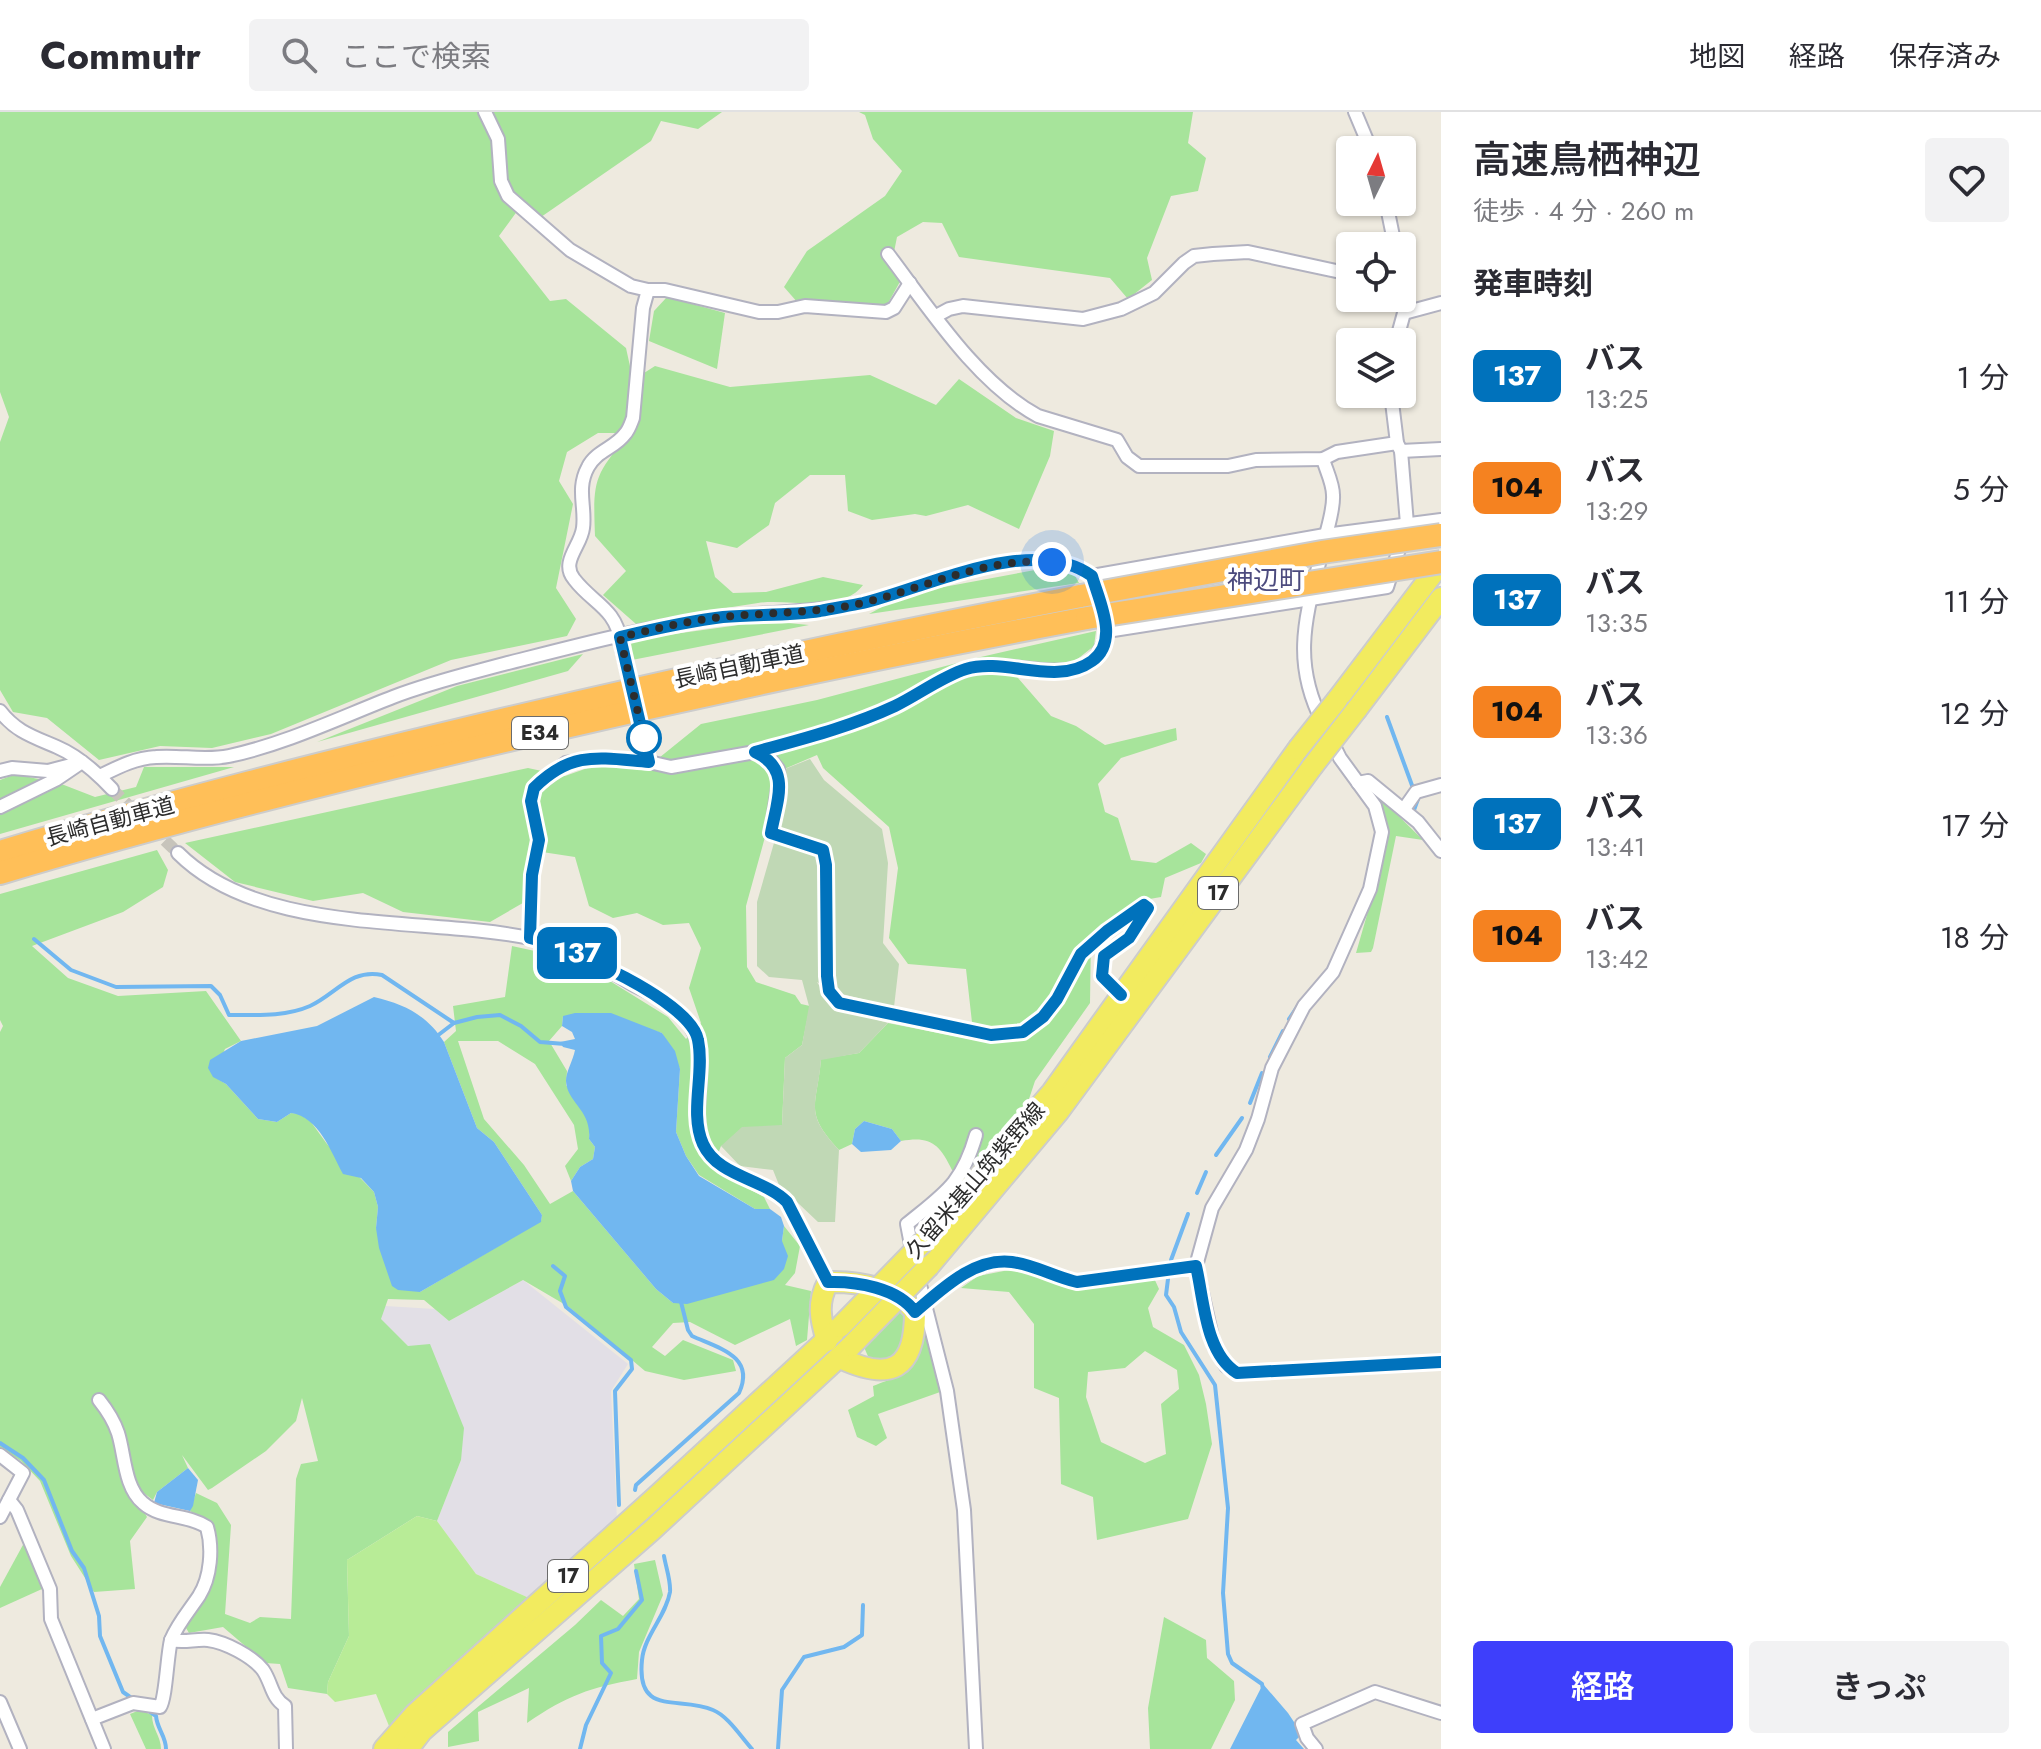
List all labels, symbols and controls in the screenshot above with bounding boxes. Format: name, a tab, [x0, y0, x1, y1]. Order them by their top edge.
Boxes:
search box	[249, 19, 809, 91]
text: Commutr	[40, 28, 201, 83]
icon: search	[277, 33, 321, 77]
text: ここで検索	[341, 35, 491, 78]
text: 地図	[1689, 36, 1745, 77]
text: 経路	[1789, 36, 1845, 77]
text: 保存済み	[1889, 36, 2001, 77]
text: 高速鳥栖神辺	[1473, 132, 1701, 187]
north arrow	[1336, 136, 1416, 216]
map controls	[1336, 136, 1416, 408]
button: heart	[1925, 138, 2009, 222]
text: 徒歩 · 4 分 · 260 m	[1473, 192, 1694, 230]
button: locate	[1336, 232, 1416, 312]
text: 発車時刻	[1473, 262, 1593, 305]
button: layers	[1336, 328, 1416, 408]
text: バス	[1585, 337, 1645, 380]
text: 137	[1493, 355, 1541, 396]
text: 1 分	[1957, 356, 2009, 399]
text: 13:25	[1585, 380, 1648, 418]
text: バス	[1585, 449, 1645, 492]
text: 104	[1491, 467, 1543, 508]
text: 5 分	[1953, 468, 2009, 511]
text: 13:29	[1585, 492, 1648, 530]
your location	[1032, 542, 1072, 582]
district label: 神辺町	[1227, 561, 1305, 599]
text: バス	[1585, 561, 1645, 604]
text: 137	[1493, 579, 1541, 620]
text: 11 分	[1943, 580, 2009, 623]
text: 13:35	[1585, 604, 1648, 642]
street label: 長崎自動車道	[671, 637, 807, 695]
text: バス	[1585, 673, 1645, 716]
text: 104	[1491, 691, 1543, 732]
text: 12 分	[1939, 692, 2009, 735]
text: 13:36	[1585, 716, 1648, 754]
road number: E34	[512, 717, 568, 749]
unlabelled marker	[627, 721, 661, 755]
text: バス	[1585, 785, 1645, 828]
street label: 長崎自動車道	[42, 788, 178, 854]
text: 137	[1493, 803, 1541, 844]
text: 17 分	[1941, 804, 2009, 847]
text: 13:41	[1585, 828, 1646, 866]
road number: 17	[1198, 877, 1238, 909]
text: バス	[1585, 897, 1645, 940]
text: 104	[1491, 915, 1543, 956]
text: 18 分	[1940, 916, 2009, 959]
line badge: 137	[531, 927, 623, 979]
text: 137	[553, 932, 601, 973]
text: 13:42	[1585, 940, 1649, 978]
street label: 久留米基山筑紫野線	[898, 1095, 1052, 1265]
road number: 17	[548, 1560, 588, 1592]
button: 経路	[1473, 1641, 1733, 1733]
button: きっぷ	[1749, 1641, 2009, 1733]

